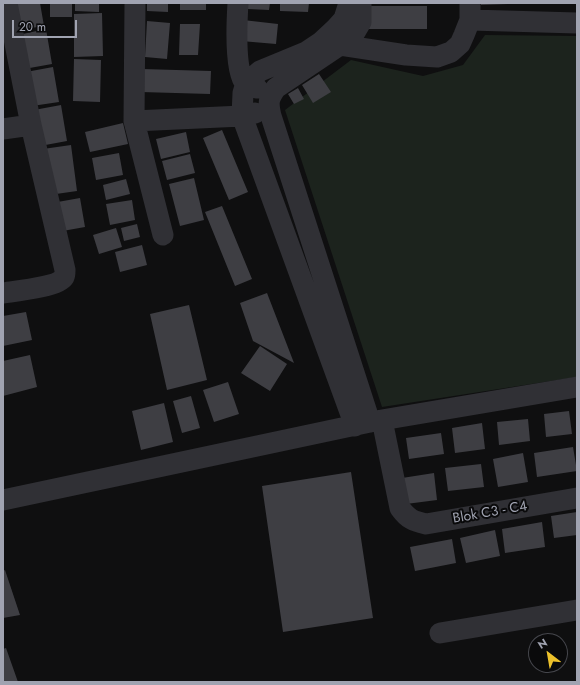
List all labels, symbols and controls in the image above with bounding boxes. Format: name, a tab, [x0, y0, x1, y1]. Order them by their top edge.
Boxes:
scale bar	[14, 12, 79, 38]
text: 20 m	[19, 18, 46, 36]
street label: Blok C3 - C4	[451, 498, 529, 528]
north arrow	[528, 633, 568, 673]
text: N	[534, 634, 550, 653]

